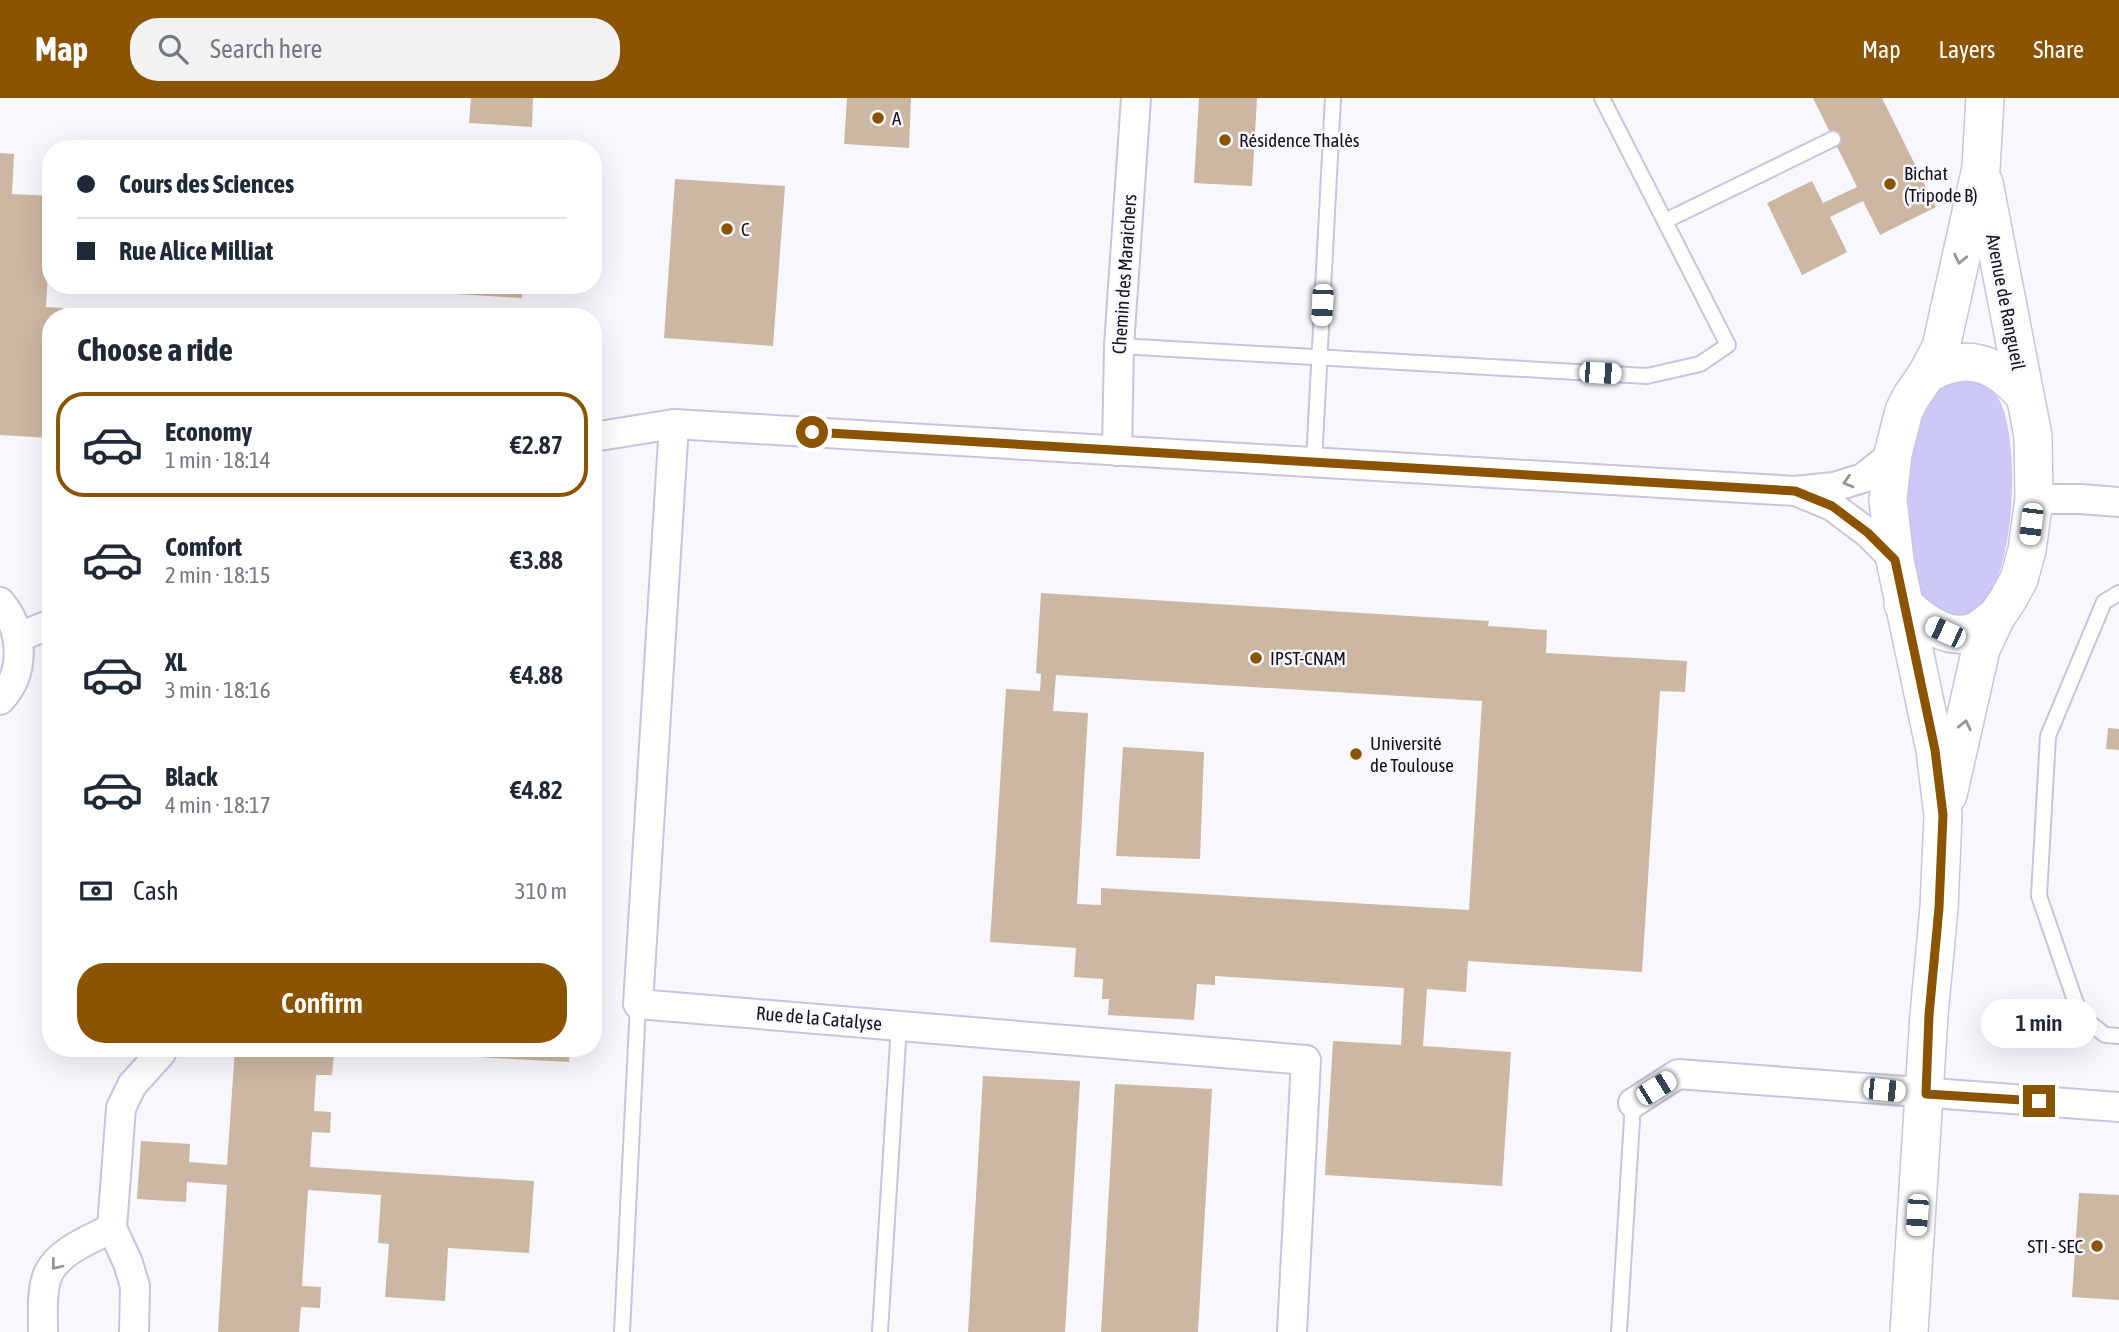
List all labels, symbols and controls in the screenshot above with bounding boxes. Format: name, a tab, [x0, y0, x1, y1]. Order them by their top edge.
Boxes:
search box	[130, 18, 620, 81]
text: Map	[35, 30, 88, 68]
icon: search	[154, 30, 192, 68]
text: Search here	[210, 34, 322, 64]
text: Map	[1862, 36, 1901, 63]
text: Layers	[1939, 36, 1995, 63]
text: Share	[2033, 36, 2084, 63]
place label: A	[892, 107, 902, 129]
marker: A	[870, 110, 886, 126]
place label: Résidence Thalès	[1239, 129, 1360, 151]
marker: Résidence Thalès	[1217, 132, 1233, 148]
place label: Bichat (Tripode B)	[1904, 162, 1977, 206]
text: Cours des Sciences	[119, 169, 294, 199]
marker: Bichat (Tripode B)	[1882, 176, 1898, 192]
street label: Chemin des Maraichers	[1107, 193, 1141, 355]
place label: C	[741, 218, 750, 240]
marker: C	[719, 221, 735, 237]
street label: Avenue de Rangueil	[1982, 232, 2030, 372]
text: Rue Alice Milliat	[119, 236, 273, 266]
one-way arrow	[1954, 253, 1969, 265]
car	[1311, 283, 1334, 327]
text: Choose a ride	[77, 331, 233, 368]
car	[1579, 361, 1622, 385]
icon: car	[81, 413, 144, 476]
route start	[796, 416, 828, 448]
text: Economy	[165, 417, 252, 447]
text: €2.87	[510, 430, 563, 460]
text: 1 min · 18:14	[165, 447, 271, 473]
one-way arrow	[1842, 474, 1854, 489]
car	[2019, 502, 2044, 546]
icon: car	[81, 528, 144, 591]
text: Comfort	[165, 532, 242, 562]
text: €3.88	[510, 545, 563, 575]
text: 2 min · 18:15	[165, 562, 271, 588]
car	[1922, 614, 1969, 650]
icon: car	[81, 643, 144, 706]
text: XL	[165, 647, 187, 677]
place label: IPST-CNAM	[1270, 647, 1346, 669]
marker: IPST-CNAM	[1248, 650, 1264, 666]
text: €4.88	[510, 660, 563, 690]
text: 3 min · 18:16	[165, 677, 271, 703]
one-way arrow	[1957, 719, 1972, 731]
place label: Université de Toulouse	[1370, 732, 1454, 776]
marker: Université de Toulouse	[1348, 746, 1364, 762]
icon: car	[81, 758, 144, 821]
text: Black	[165, 762, 217, 792]
text: €4.82	[510, 775, 563, 805]
text: 4 min · 18:17	[165, 792, 271, 818]
icon: cash	[77, 872, 115, 910]
text: Cash	[133, 876, 179, 906]
text: 310 m	[515, 878, 567, 904]
button: Confirm	[77, 963, 567, 1043]
callout: 1 min	[1981, 1000, 2097, 1048]
street label: Rue de la Catalyse	[755, 1002, 883, 1034]
text: 1 min	[2016, 1010, 2062, 1036]
car	[1633, 1068, 1680, 1108]
car	[1863, 1077, 1906, 1103]
route end	[2023, 1085, 2055, 1117]
car	[1906, 1193, 1929, 1237]
place label: STI - SEC	[2027, 1235, 2083, 1257]
marker: STI - SEC	[2089, 1238, 2105, 1254]
one-way arrow	[52, 1258, 65, 1270]

